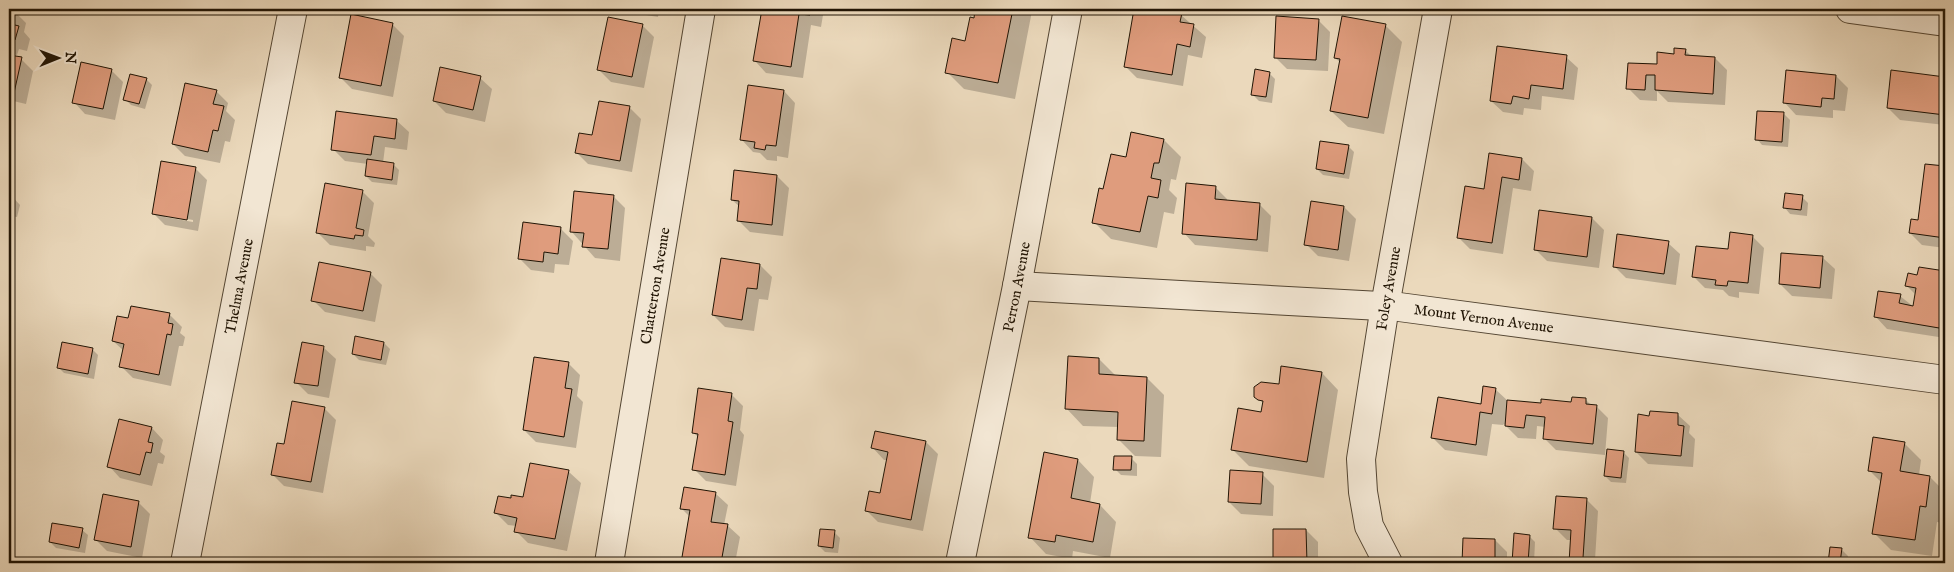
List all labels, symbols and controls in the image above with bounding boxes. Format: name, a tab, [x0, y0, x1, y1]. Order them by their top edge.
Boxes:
north arrow	[32, 32, 82, 82]
text: N	[61, 51, 79, 64]
street label: Chatterton Avenue	[636, 226, 674, 346]
street label: Thelma Avenue	[220, 237, 258, 336]
street label: Perron Avenue	[998, 240, 1035, 334]
street label: Foley Avenue	[1372, 245, 1405, 332]
street label: Mount Vernon Avenue	[1413, 300, 1555, 337]

